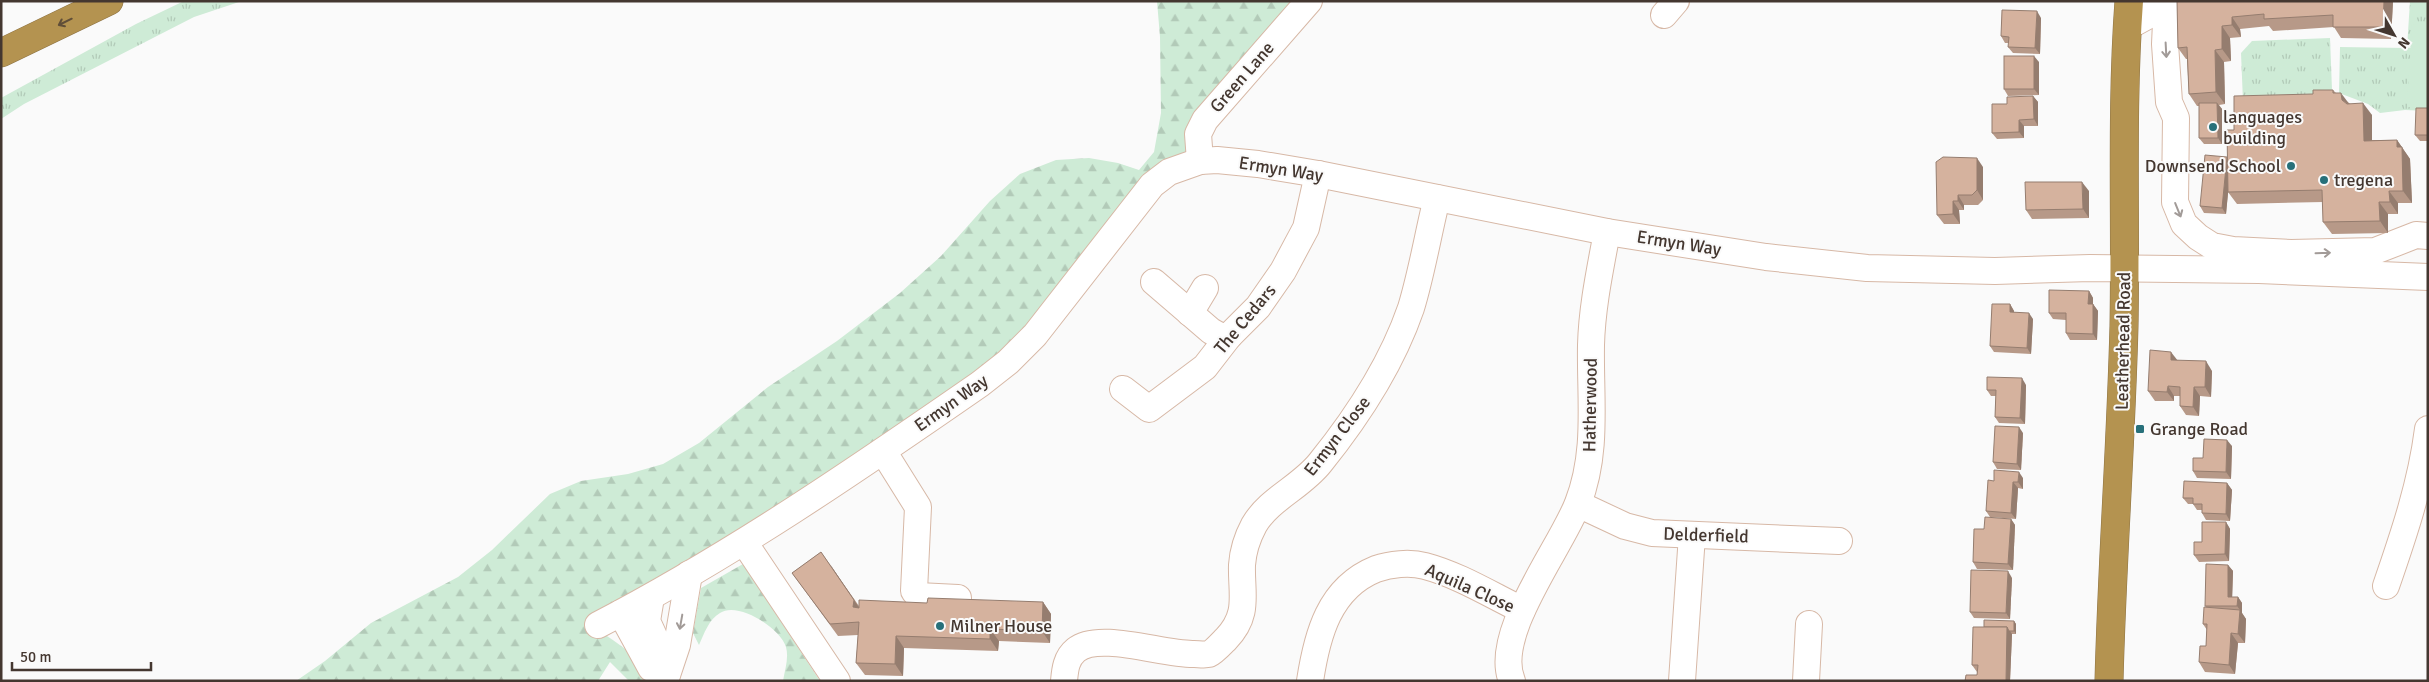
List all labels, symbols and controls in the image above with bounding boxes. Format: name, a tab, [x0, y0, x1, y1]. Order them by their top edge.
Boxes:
north arrow	[2369, 10, 2419, 60]
one-way arrow	[58, 18, 73, 28]
text: N	[2394, 34, 2413, 52]
street label: Green Lane	[1205, 37, 1279, 117]
one-way arrow	[2161, 42, 2170, 58]
place label: languages building	[2223, 106, 2302, 149]
marker: languages building	[2207, 121, 2219, 133]
street label: Ermyn Way	[1237, 151, 1325, 187]
place label: Downsend School	[2145, 155, 2281, 177]
marker: Downsend School	[2285, 160, 2297, 172]
place label: tregena	[2334, 169, 2393, 191]
marker: tregena	[2318, 174, 2330, 186]
one-way arrow	[2174, 202, 2184, 217]
street label: Ermyn Way	[1635, 225, 1723, 261]
one-way arrow	[2315, 248, 2331, 257]
street label: Leatherhead Road	[2111, 272, 2135, 410]
street label: The Cedars	[1209, 279, 1281, 358]
street label: Hatherwood	[1578, 358, 1602, 452]
street label: Ermyn Way	[910, 369, 993, 436]
street label: Ermyn Close	[1299, 392, 1375, 480]
place label: Grange Road	[2150, 418, 2248, 440]
marker: Grange Road	[2134, 423, 2146, 435]
street label: Delderfield	[1663, 523, 1749, 547]
street label: Aquila Close	[1422, 558, 1518, 618]
one-way arrow	[676, 614, 685, 630]
place label: Milner House	[950, 615, 1052, 637]
marker: Milner House	[934, 620, 946, 632]
scale bar	[12, 640, 151, 672]
text: 50 m	[20, 648, 51, 666]

